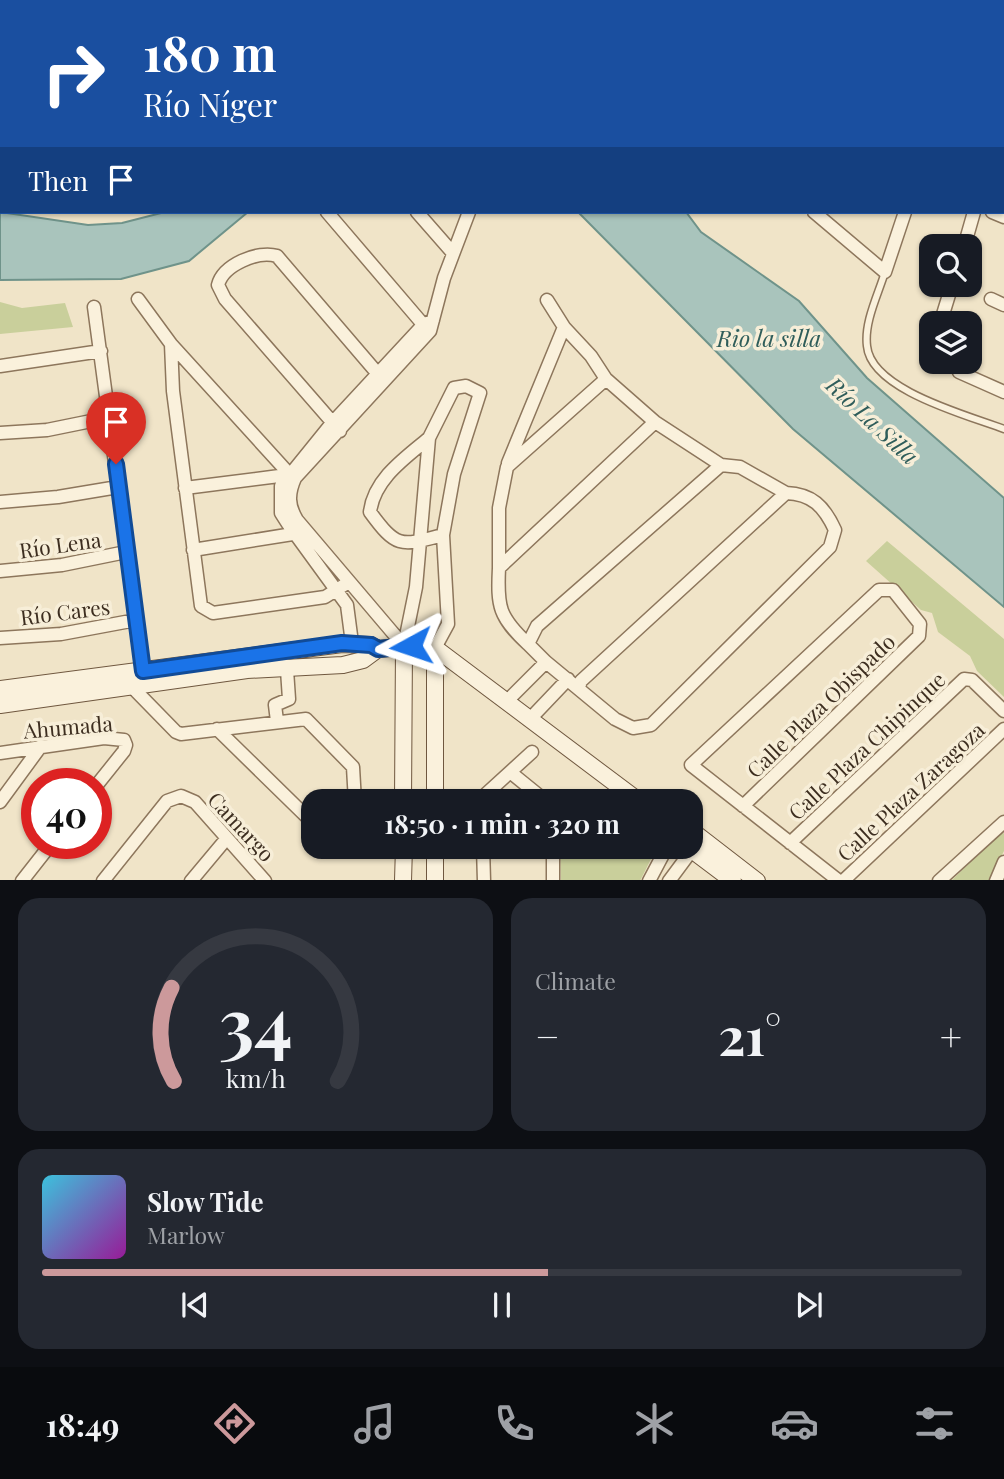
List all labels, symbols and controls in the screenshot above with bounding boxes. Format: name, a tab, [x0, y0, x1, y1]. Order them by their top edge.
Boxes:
text: 180 m	[143, 19, 277, 84]
icon: right	[28, 28, 119, 119]
text: Río Níger	[143, 82, 277, 125]
icon: arrive	[102, 161, 140, 199]
text: Then	[28, 163, 88, 198]
map controls	[919, 234, 982, 374]
button: search	[919, 234, 982, 297]
button: layers	[919, 311, 982, 374]
water label: Rio la silla	[716, 322, 821, 353]
water label: Río La Silla	[819, 369, 926, 471]
pin	[86, 392, 146, 464]
icon: arrive	[97, 403, 135, 441]
street label: Río Lena	[17, 524, 103, 564]
street label: Río Cares	[18, 592, 112, 630]
position arrow	[374, 609, 448, 683]
street label: Calle Plaza Obispado	[740, 627, 900, 783]
street label: Calle Plaza Chipinque	[781, 665, 951, 825]
street label: Ahumada	[21, 708, 114, 744]
street label: Calle Plaza Zaragoza	[830, 715, 990, 867]
speed limit sign: 40	[21, 768, 112, 859]
street label: Camargo	[203, 785, 281, 867]
text: 18:50 · 1 min · 320 m	[384, 806, 620, 841]
text: Climate	[535, 965, 616, 996]
text: 34	[219, 972, 292, 1069]
text: 21°	[718, 1000, 781, 1069]
text: −	[535, 1010, 560, 1061]
text: +	[940, 1010, 962, 1061]
text: km/h	[226, 1060, 286, 1093]
text: Slow Tide	[147, 1184, 264, 1219]
text: Marlow	[147, 1219, 225, 1250]
icon: previous	[176, 1286, 214, 1324]
icon: pause	[483, 1286, 521, 1324]
icon: next	[790, 1286, 828, 1324]
icon: directions	[210, 1399, 259, 1448]
icon: music	[350, 1399, 399, 1448]
icon: phone	[490, 1399, 539, 1448]
icon: climate	[630, 1399, 679, 1448]
icon: car	[770, 1399, 819, 1448]
icon: filters	[910, 1399, 959, 1448]
text: 18:49	[45, 1402, 120, 1445]

